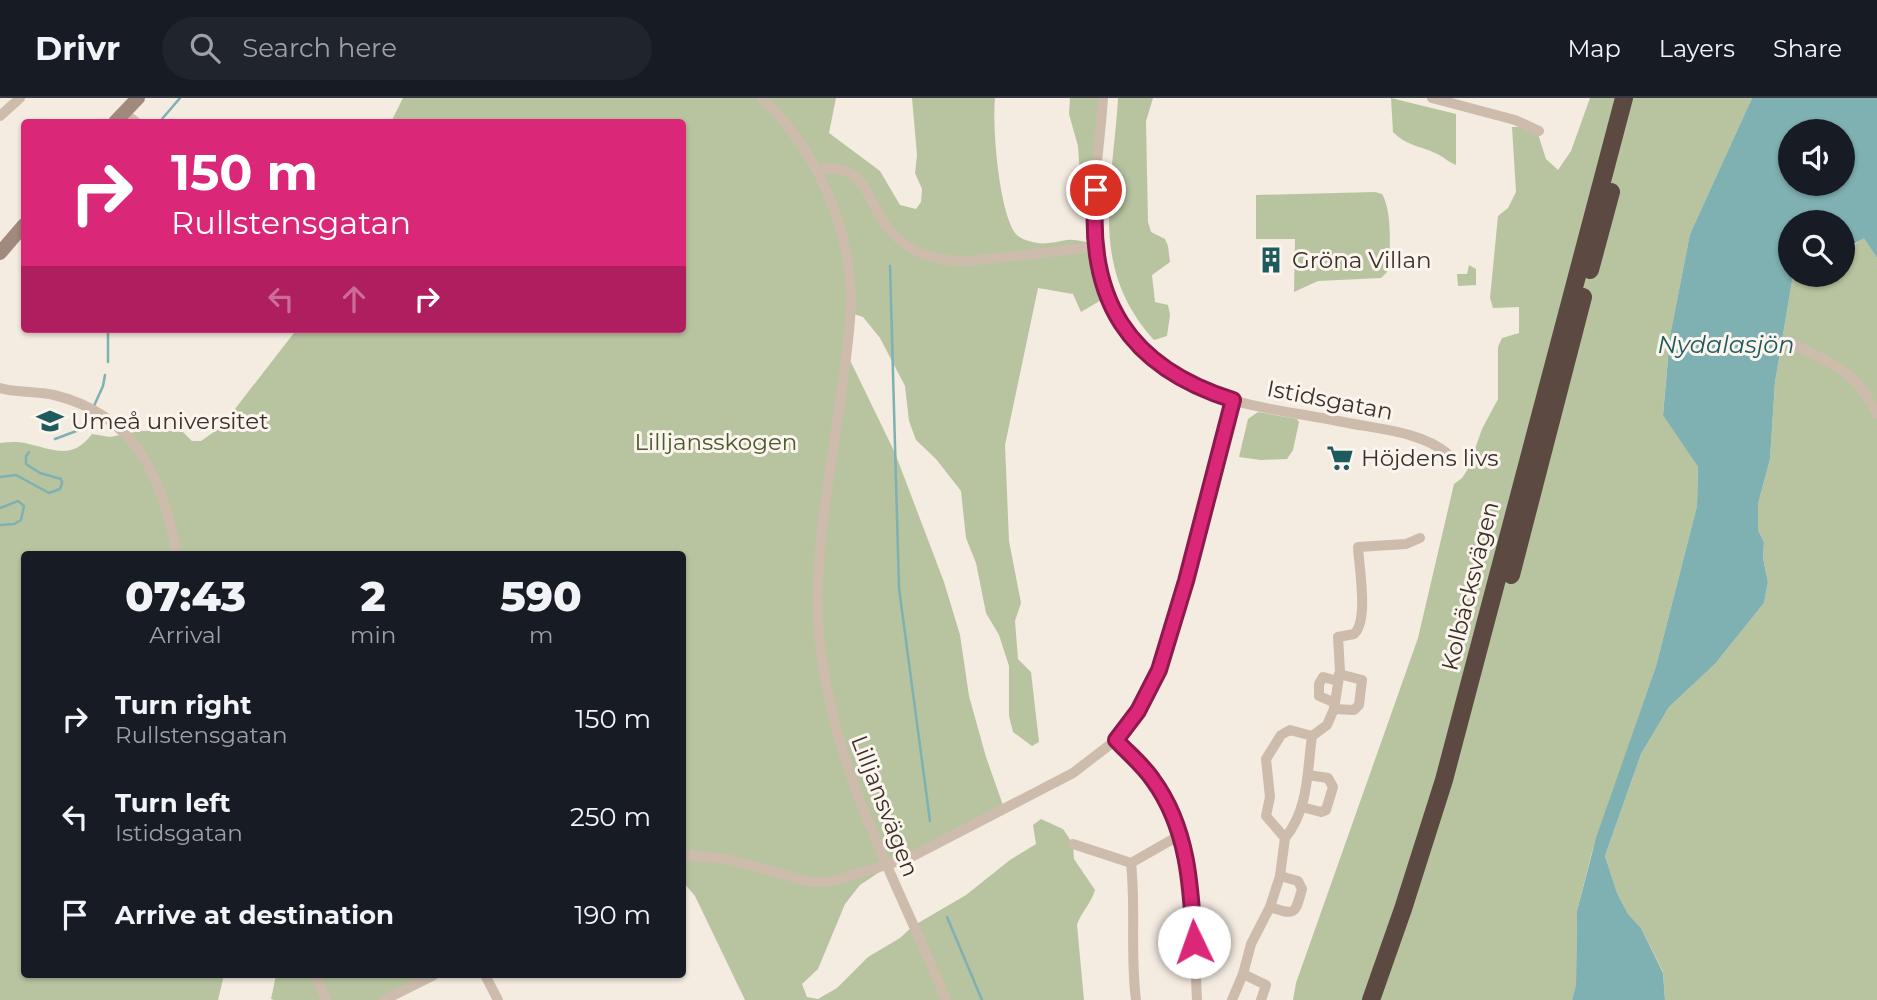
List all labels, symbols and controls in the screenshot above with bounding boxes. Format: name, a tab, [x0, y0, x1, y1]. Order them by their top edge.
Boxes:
search box	[162, 17, 652, 80]
text: Drivr	[35, 28, 120, 68]
icon: search	[186, 29, 224, 67]
text: Search here	[242, 32, 397, 64]
text: Map	[1567, 34, 1621, 63]
text: Layers	[1659, 34, 1735, 63]
text: Share	[1773, 34, 1842, 63]
map controls	[1778, 119, 1855, 287]
button: sound	[1778, 119, 1855, 196]
text: 150 m	[171, 143, 318, 202]
icon: right	[56, 147, 147, 238]
pin	[1066, 160, 1126, 220]
icon: arrive	[1077, 171, 1115, 209]
text: Rullstensgatan	[171, 203, 411, 242]
button: search	[1778, 210, 1855, 287]
building icon: Gröna Villan	[1256, 245, 1286, 275]
place label: Gröna Villan	[1292, 246, 1432, 274]
icon: left	[262, 280, 300, 318]
icon: ahead	[335, 280, 373, 318]
icon: right	[408, 280, 446, 318]
water label: Nydalasjön	[1658, 330, 1795, 359]
street label: Istidsgatan	[1265, 374, 1395, 426]
school or university icon: Umeå universitet	[35, 406, 65, 436]
place label: Umeå universitet	[71, 407, 269, 435]
park label: Lilljansskogen	[635, 428, 797, 456]
supermarket icon: Höjdens livs	[1325, 443, 1355, 473]
place label: Höjdens livs	[1361, 444, 1499, 472]
street label: Kolbäcksvägen	[1435, 498, 1505, 674]
text: 07:43	[125, 570, 246, 622]
text: 2	[361, 570, 386, 622]
text: 590	[500, 570, 582, 622]
text: Arrival	[149, 621, 222, 649]
text: min	[350, 621, 396, 649]
text: m	[529, 621, 553, 649]
text: Turn right	[115, 689, 251, 721]
icon: right	[56, 700, 94, 738]
text: 150 m	[575, 703, 651, 735]
text: Rullstensgatan	[115, 721, 288, 749]
street label: Lilljansvägen	[845, 731, 925, 881]
text: Turn left	[115, 787, 231, 819]
icon: left	[56, 798, 94, 836]
text: 250 m	[570, 801, 651, 833]
text: Istidsgatan	[115, 819, 243, 847]
icon: arrive	[56, 896, 94, 934]
text: Arrive at destination	[115, 899, 394, 931]
text: 190 m	[574, 899, 651, 931]
position arrow	[1157, 905, 1231, 979]

